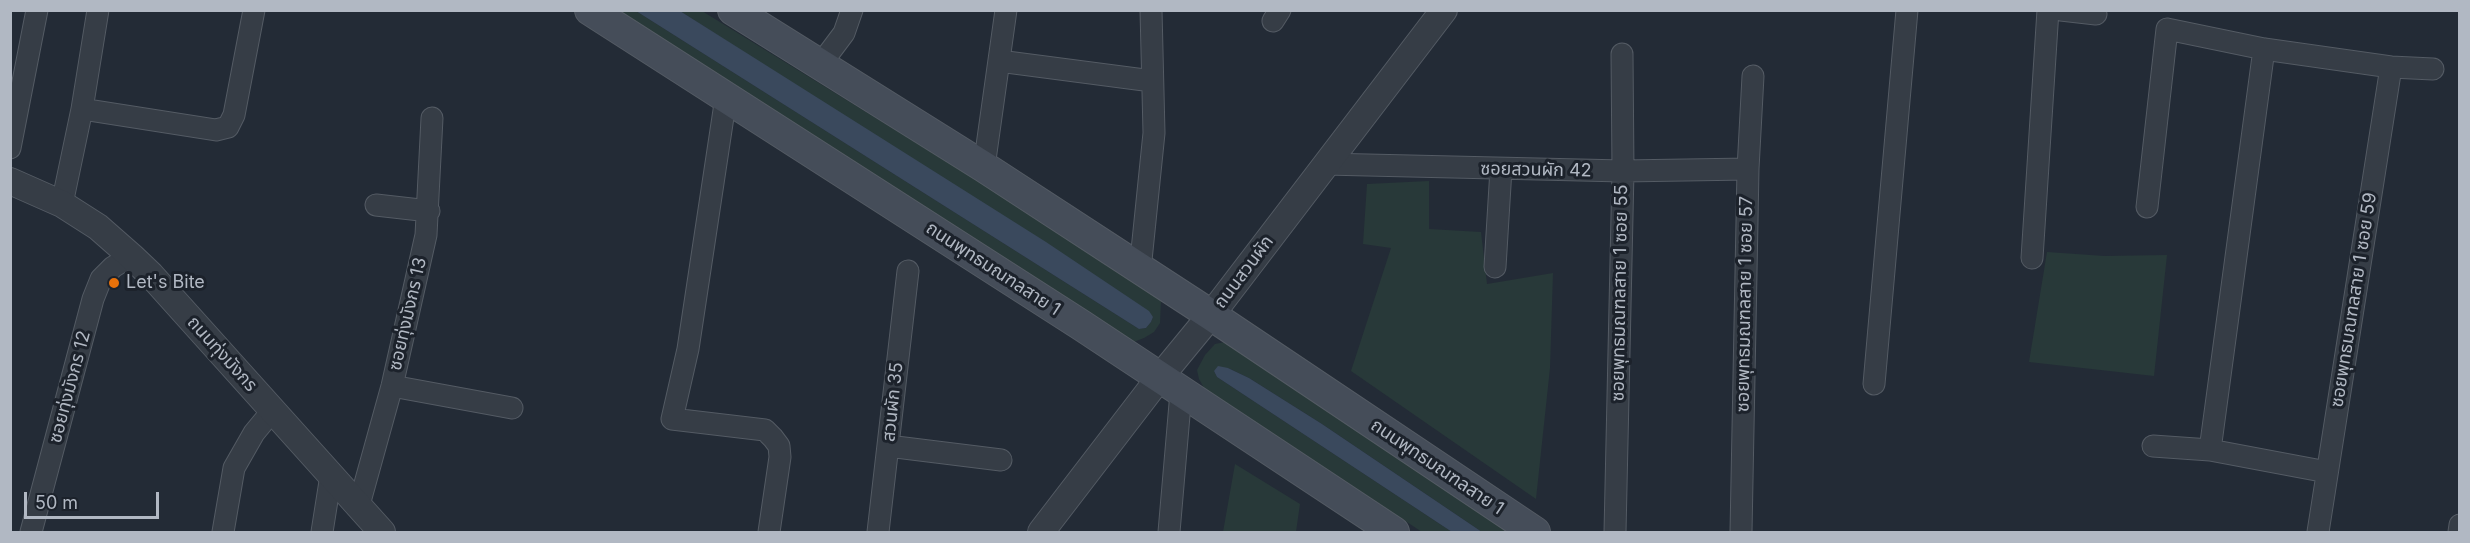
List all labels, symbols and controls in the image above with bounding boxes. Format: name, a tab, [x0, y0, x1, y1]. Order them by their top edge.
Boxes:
street label: ซอยสวนผัก 42	[1480, 158, 1592, 182]
street label: ซอยพุทธมณฑลสาย 1 ซอย 55	[1607, 184, 1633, 402]
street label: ซอยพุทธมณฑลสาย 1 ซอย 59	[2326, 191, 2382, 409]
street label: ซอยพุทธมณฑลสาย 1 ซอย 57	[1732, 196, 1758, 412]
street label: ถนนพุทธมณฑลสาย 1	[922, 218, 1064, 320]
street label: ถนนสวนผัก	[1210, 231, 1278, 313]
street label: ซอยทุ่งมังกร 13	[384, 255, 432, 373]
place label: Let's Bite	[126, 272, 205, 294]
marker: Let's Bite	[107, 276, 121, 290]
street label: ถนนทุ่งมังกร	[183, 312, 261, 396]
street label: ซอยทุ่งมังกร 12	[45, 329, 95, 445]
street label: สวนผัก 35	[878, 361, 908, 443]
street label: ถนนพุทธมณฑลสาย 1	[1366, 414, 1508, 520]
scale bar	[27, 480, 162, 518]
text: 50 m	[35, 492, 78, 513]

